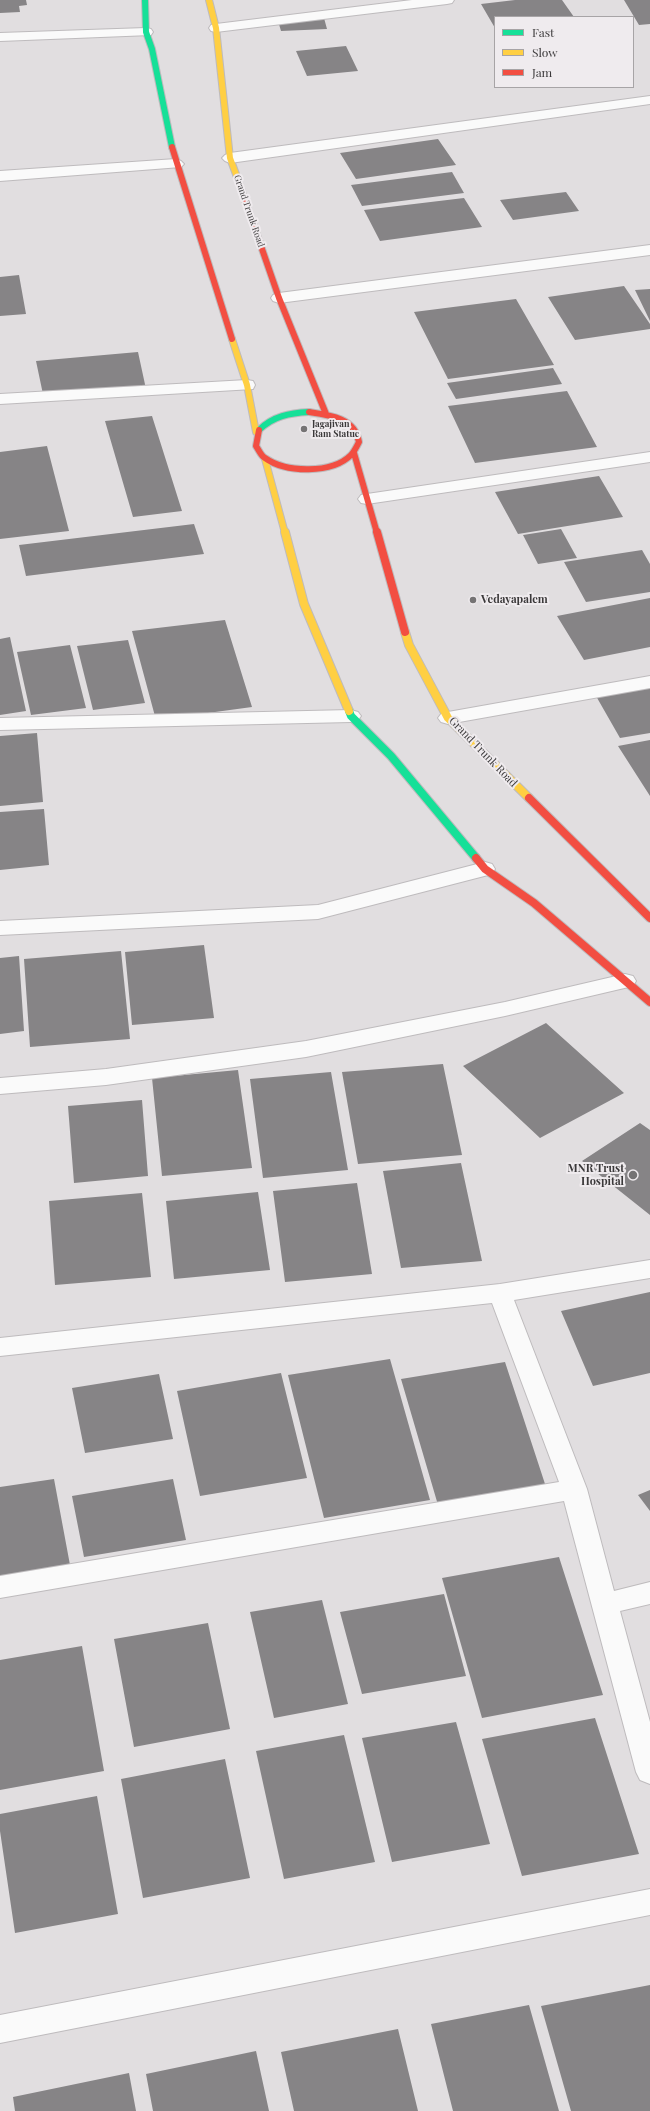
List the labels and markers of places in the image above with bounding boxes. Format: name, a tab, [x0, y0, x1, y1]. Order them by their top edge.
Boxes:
place label: Jagajivan Ram Statue	[312, 419, 359, 440]
marker: Jagajivan Ram Statue	[299, 424, 309, 434]
place label: Vedayapalem	[481, 593, 548, 607]
marker: Vedayapalem	[468, 595, 478, 605]
place label: MNR Trust Hospital	[568, 1162, 624, 1188]
marker: MNR Trust Hospital	[627, 1169, 639, 1181]

